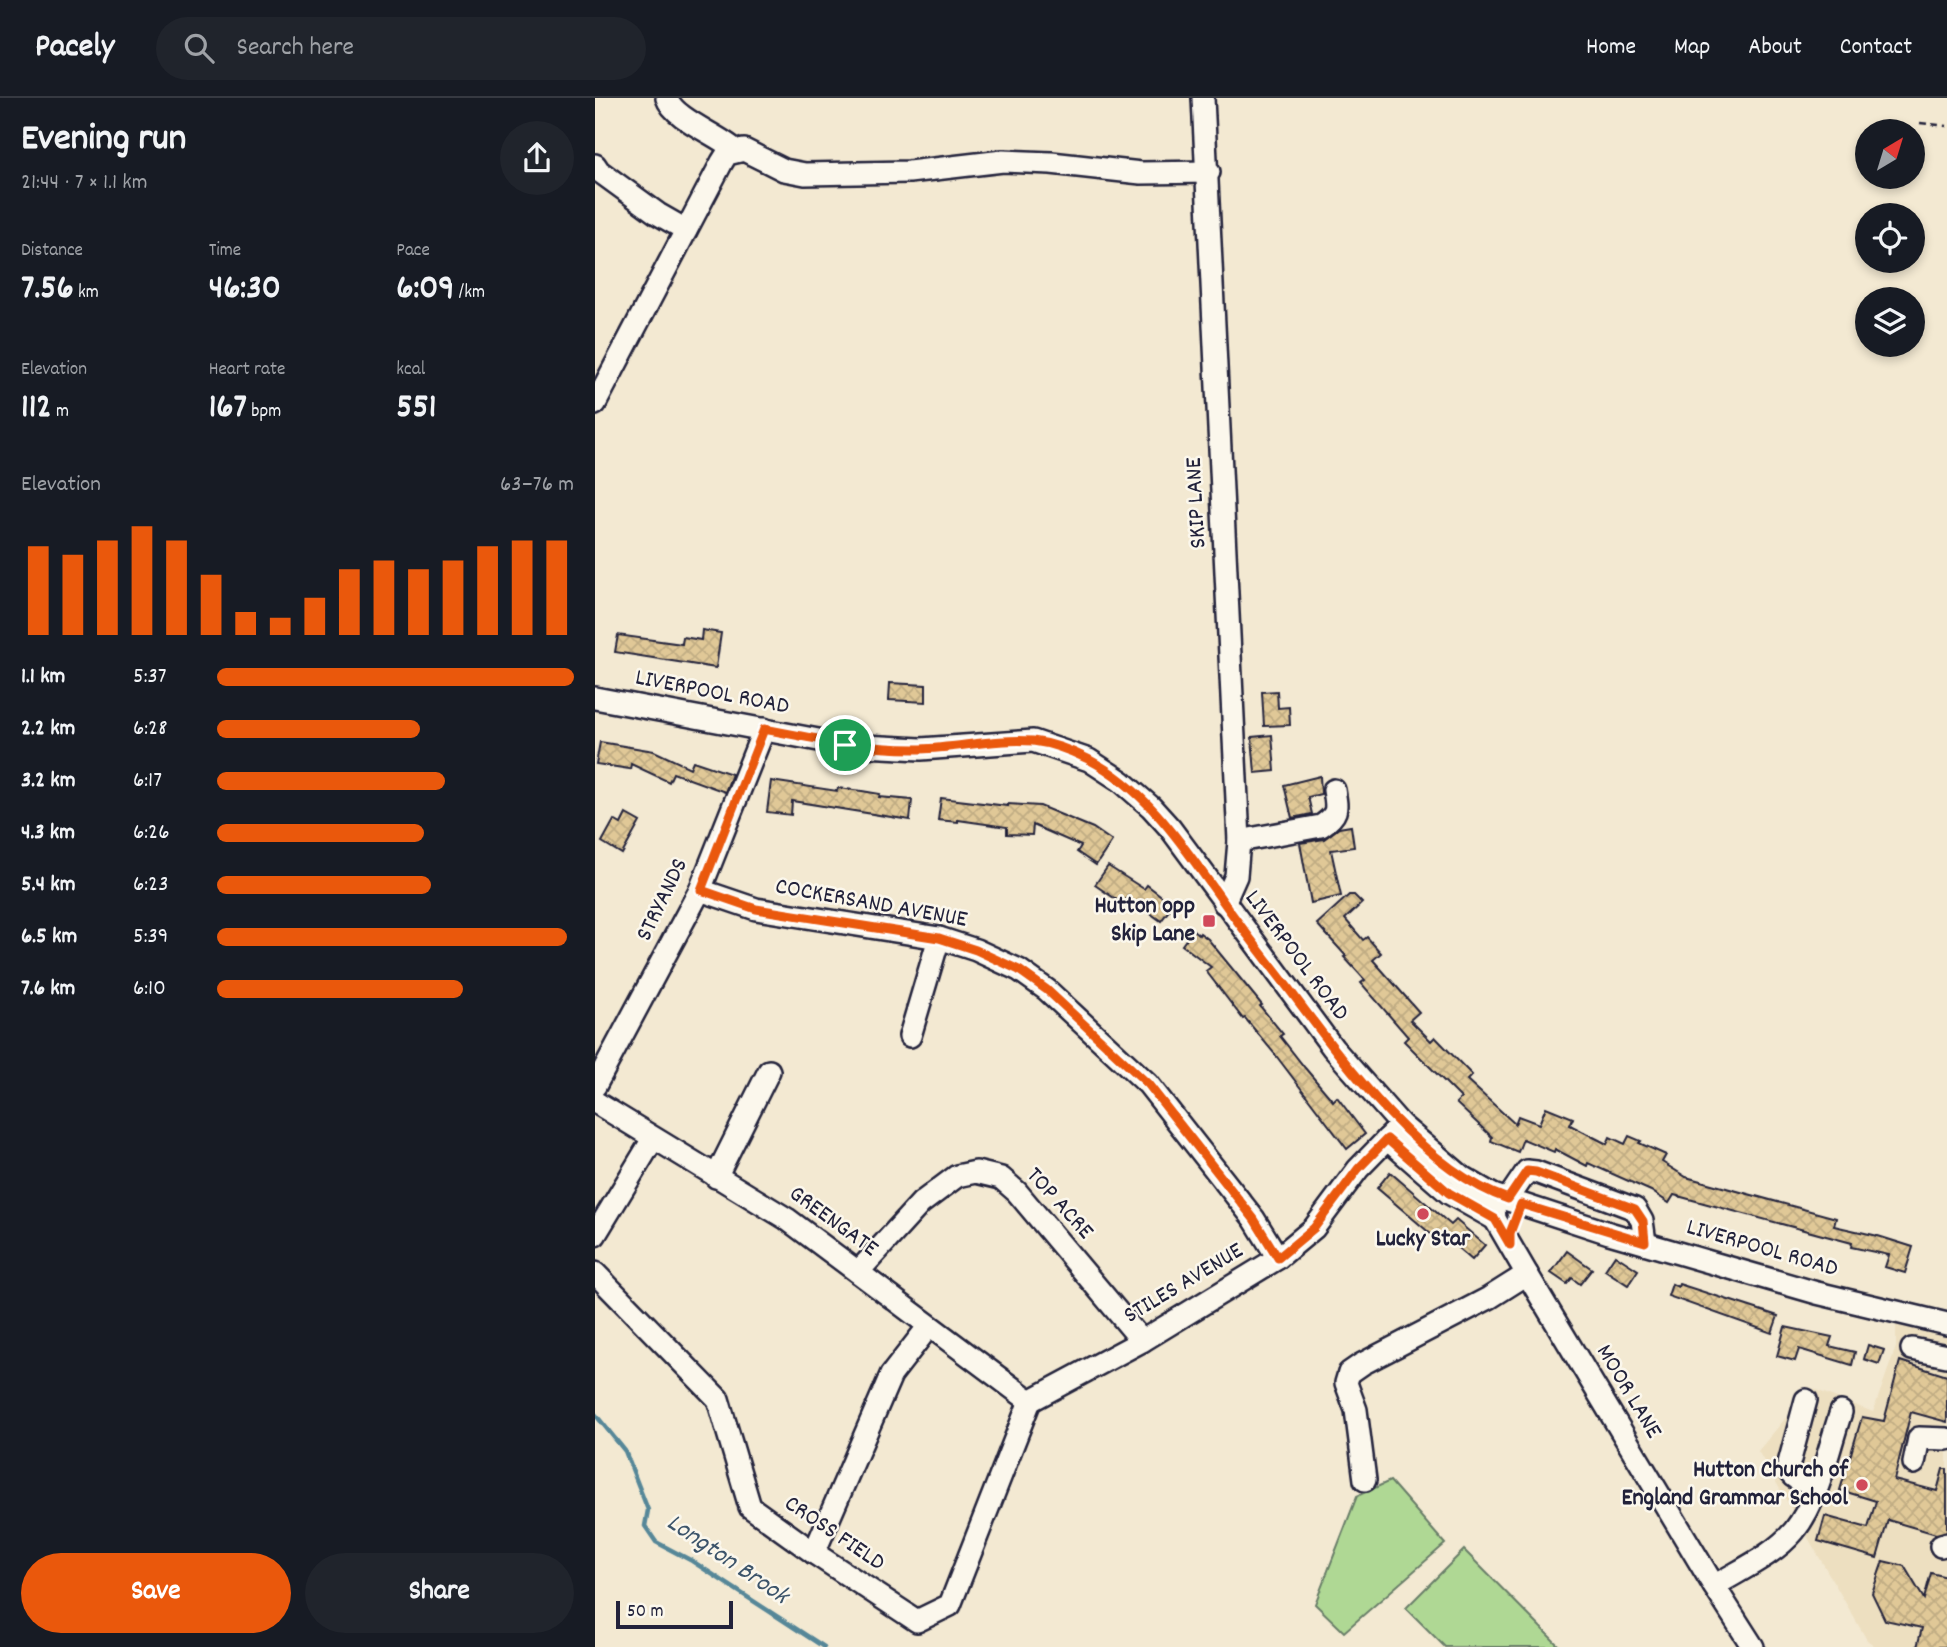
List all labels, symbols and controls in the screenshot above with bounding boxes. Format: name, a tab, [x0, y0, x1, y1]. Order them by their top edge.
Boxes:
search box	[156, 17, 646, 80]
text: Pacely	[35, 25, 114, 72]
icon: search	[180, 29, 218, 67]
text: Search here	[236, 30, 354, 67]
text: Home	[1586, 31, 1636, 65]
text: Map	[1674, 31, 1710, 65]
text: About	[1748, 31, 1802, 65]
text: Contact	[1840, 31, 1912, 65]
text: Evening run	[21, 113, 186, 168]
north arrow	[1855, 119, 1925, 189]
map controls	[1855, 119, 1925, 357]
button: share	[500, 121, 574, 195]
text: 21:44 · 7 × 1.1 km	[21, 167, 148, 200]
button: locate	[1855, 203, 1925, 273]
text: Distance	[21, 238, 83, 265]
text: Time	[209, 238, 241, 265]
text: Pace	[396, 238, 430, 265]
text: 7.56	[21, 265, 74, 315]
text: 46:30	[209, 265, 281, 315]
text: 6:09	[396, 265, 454, 315]
text: km	[74, 280, 99, 307]
text: /km	[454, 280, 485, 307]
button: layers	[1855, 287, 1925, 357]
text: Elevation	[21, 357, 87, 384]
text: Heart rate	[209, 357, 285, 384]
text: kcal	[396, 357, 425, 384]
text: 112	[21, 384, 52, 434]
text: 167	[209, 384, 247, 434]
text: 551	[396, 384, 436, 434]
text: m	[52, 399, 69, 426]
text: bpm	[247, 399, 281, 426]
street label: SKIP LANE	[1178, 456, 1216, 549]
text: Elevation	[21, 469, 101, 502]
text: 63–76 m	[500, 469, 574, 502]
text: 1.1 km	[21, 661, 65, 694]
text: 5:37	[133, 661, 167, 694]
street label: LIVERPOOL ROAD	[632, 661, 792, 725]
text: 2.2 km	[21, 713, 75, 746]
text: 6:28	[133, 713, 167, 746]
pin	[815, 715, 875, 775]
icon: arrive	[826, 726, 864, 764]
text: 3.2 km	[21, 765, 76, 798]
text: 6:17	[133, 765, 162, 798]
text: 4.3 km	[21, 817, 75, 850]
text: 6:26	[133, 817, 169, 850]
street label: STRYANDS	[628, 853, 698, 947]
text: 5.4 km	[21, 869, 76, 902]
text: 6:23	[133, 869, 168, 902]
street label: COCKERSAND AVENUE	[772, 870, 970, 938]
street label: LIVERPOOL ROAD	[1235, 883, 1357, 1029]
place label: Hutton opp Skip Lane	[1095, 890, 1195, 952]
marker: Hutton opp Skip Lane	[1201, 913, 1217, 929]
text: 6.5 km	[21, 921, 77, 954]
text: 5:39	[133, 921, 168, 954]
text: 7.6 km	[21, 973, 75, 1006]
text: 6:10	[133, 973, 166, 1006]
street label: TOP ACRE	[1017, 1160, 1101, 1248]
street label: GREENGATE	[781, 1178, 885, 1266]
marker: Lucky Star	[1415, 1206, 1431, 1222]
street label: LIVERPOOL ROAD	[1682, 1211, 1842, 1287]
place label: Lucky Star	[1376, 1223, 1471, 1257]
street label: STILES AVENUE	[1118, 1235, 1250, 1333]
street label: MOOR LANE	[1587, 1338, 1670, 1446]
place label: Hutton Church of England Grammar School	[1621, 1454, 1850, 1516]
marker: Hutton Church of England Grammar School	[1854, 1477, 1870, 1493]
street label: CROSS FIELD	[777, 1488, 891, 1580]
water label: Longton Brook	[658, 1505, 798, 1616]
button: Save	[21, 1553, 291, 1633]
button: Share	[305, 1553, 574, 1633]
scale bar	[616, 1598, 733, 1630]
text: 50 m	[627, 1599, 664, 1626]

